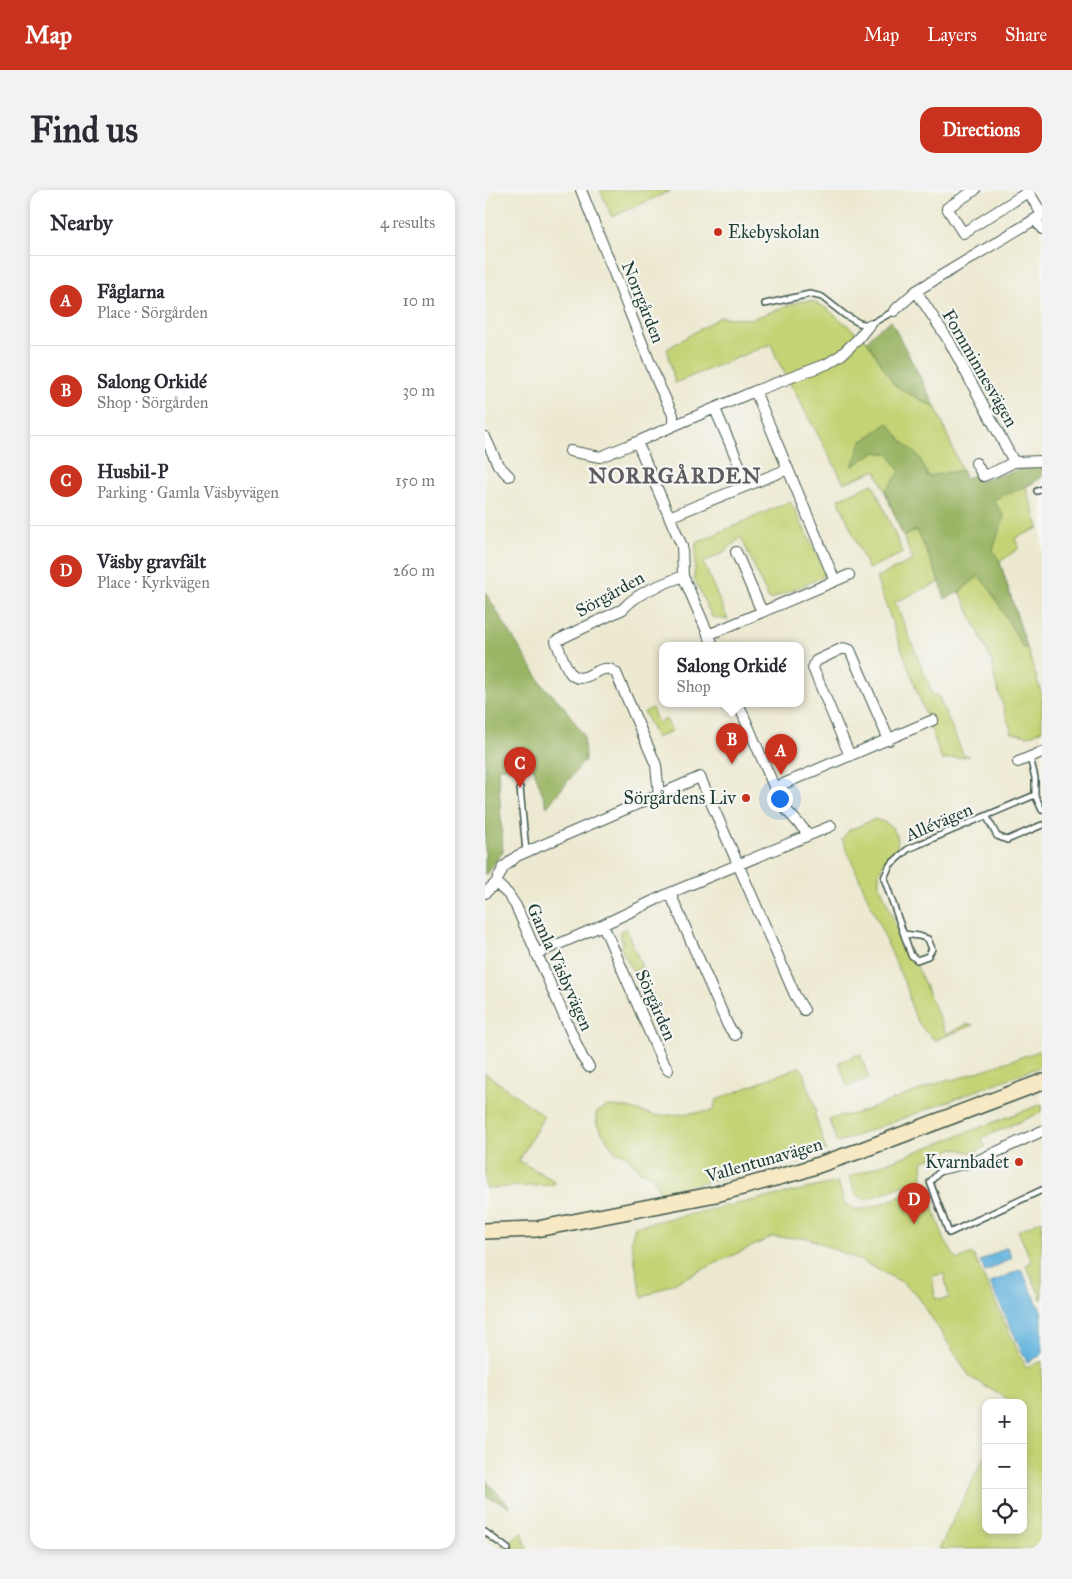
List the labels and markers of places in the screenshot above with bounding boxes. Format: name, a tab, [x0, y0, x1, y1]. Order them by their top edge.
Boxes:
place label: Ekebyskolan	[728, 221, 820, 243]
marker: Ekebyskolan	[712, 226, 724, 238]
pin: B	[716, 723, 748, 764]
pin: A	[765, 734, 797, 775]
pin: C	[504, 747, 536, 788]
place label: Sörgårdens Liv	[624, 787, 737, 810]
marker: Sörgårdens Liv	[740, 792, 752, 804]
place label: Kvarnbadet	[925, 1151, 1010, 1173]
marker: Kvarnbadet	[1013, 1156, 1025, 1168]
pin: D	[898, 1183, 930, 1224]

